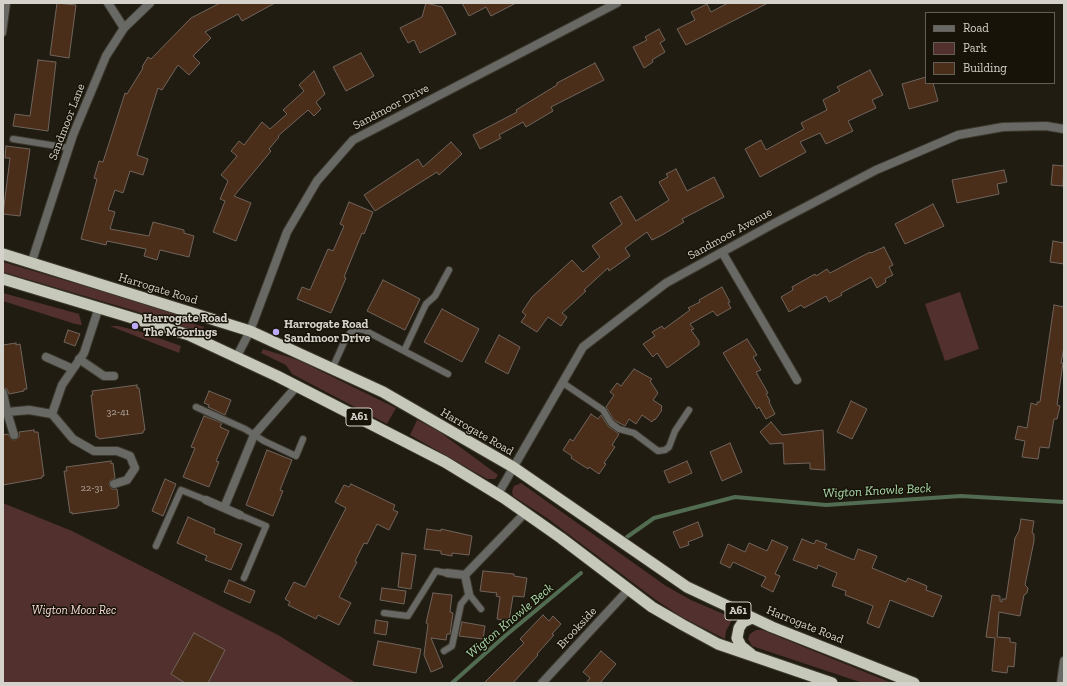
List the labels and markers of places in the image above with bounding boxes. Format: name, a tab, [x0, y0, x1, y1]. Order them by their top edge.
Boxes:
place label: Harrogate Road The Moorings	[143, 312, 227, 340]
place label: Harrogate Road Sandmoor Drive	[284, 318, 370, 346]
marker: Harrogate Road The Moorings	[130, 321, 140, 331]
marker: Harrogate Road Sandmoor Drive	[271, 327, 281, 337]

